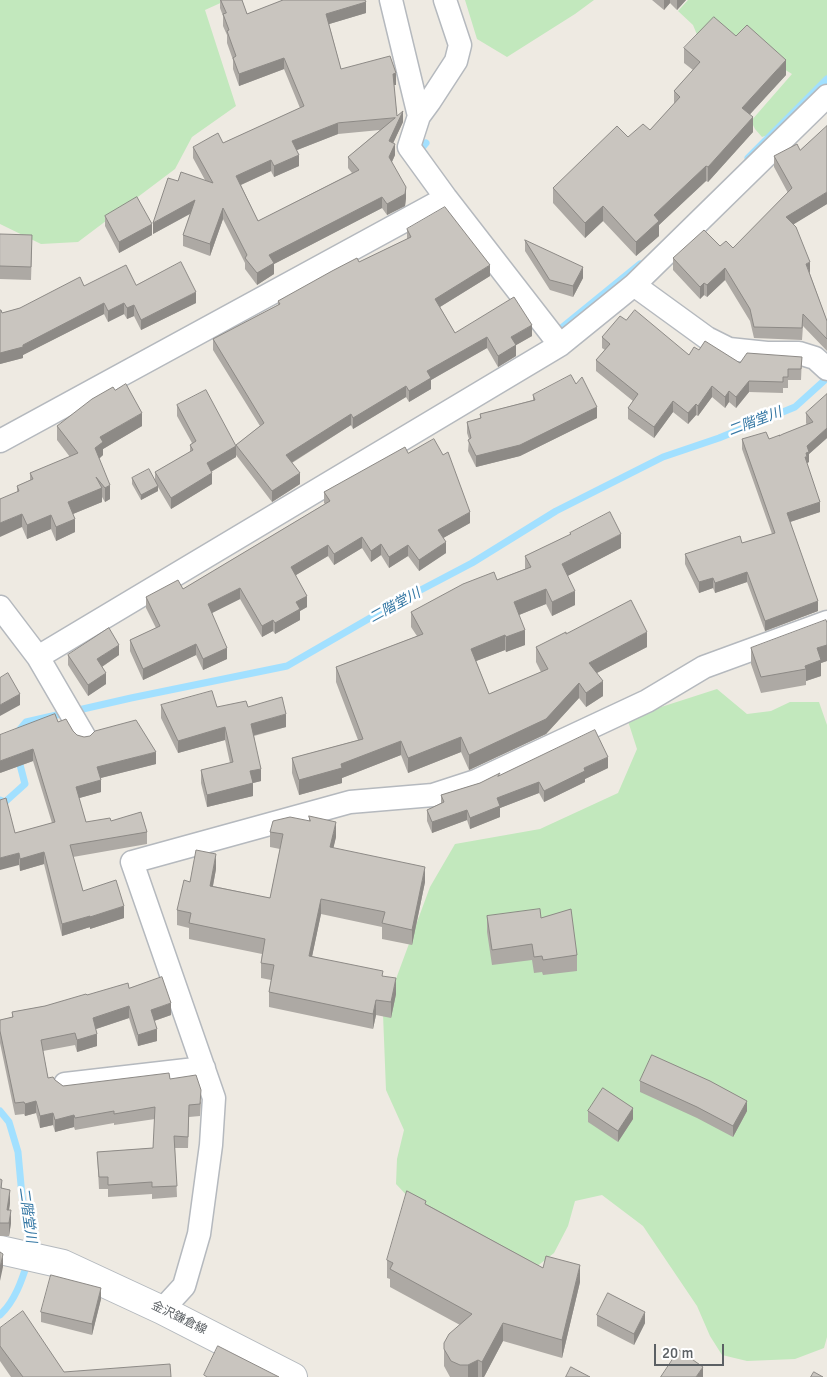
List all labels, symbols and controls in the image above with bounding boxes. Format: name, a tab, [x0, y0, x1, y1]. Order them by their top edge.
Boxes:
water label: 二階堂川	[726, 404, 784, 440]
water label: 二階堂川	[366, 585, 424, 627]
water label: 二階堂川	[15, 1186, 39, 1244]
street label: 金沢鎌倉線	[149, 1298, 209, 1338]
scale bar	[657, 1334, 727, 1366]
text: 20 m	[662, 1344, 693, 1362]

